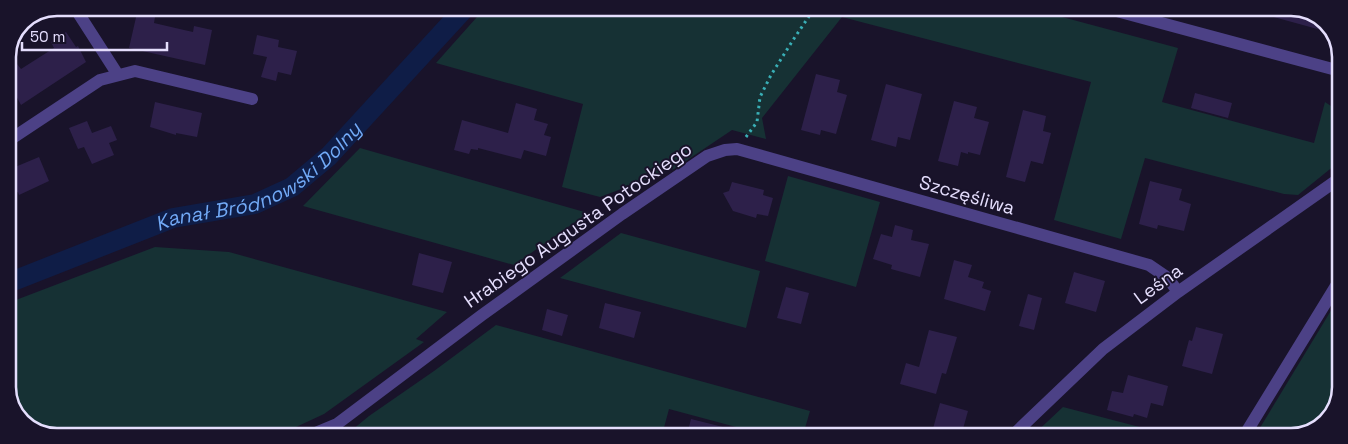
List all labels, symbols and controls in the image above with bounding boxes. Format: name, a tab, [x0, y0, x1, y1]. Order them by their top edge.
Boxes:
scale bar	[22, 20, 168, 52]
text: 50 m	[30, 27, 65, 46]
water label: Kanał Bródnowski Dolny	[151, 115, 368, 237]
street label: Hrabiego Augusta Potockiego	[459, 137, 697, 313]
street label: Szczęśliwa	[916, 169, 1018, 221]
street label: Leśna	[1129, 258, 1187, 310]

